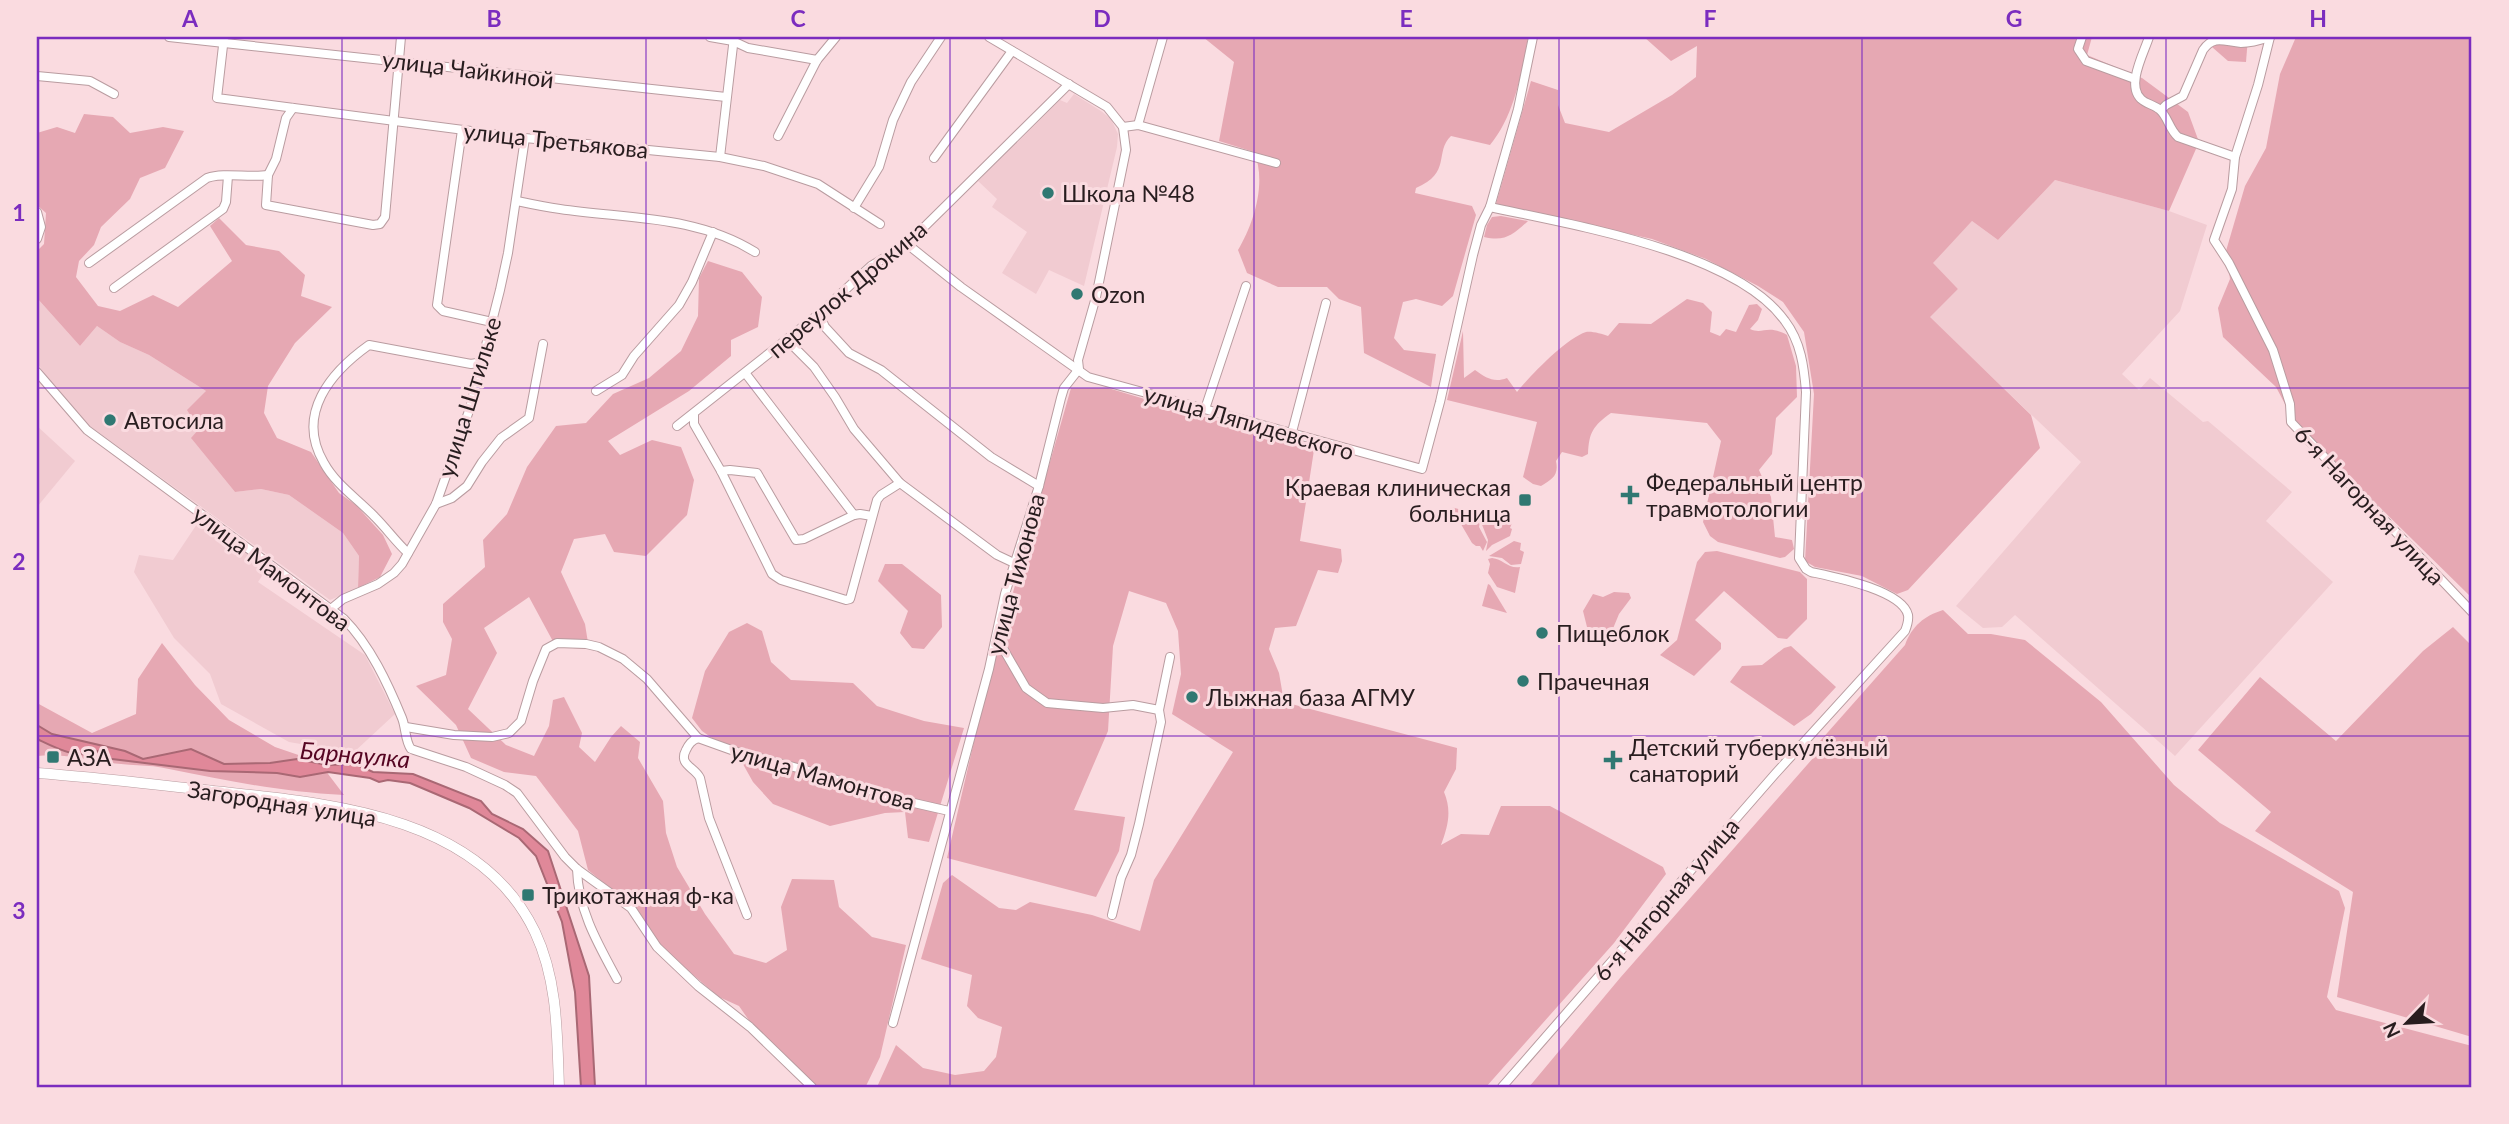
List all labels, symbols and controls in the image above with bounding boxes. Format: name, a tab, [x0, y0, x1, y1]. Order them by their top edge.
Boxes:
text: A	[181, 4, 199, 32]
text: B	[486, 4, 502, 32]
text: C	[790, 4, 806, 32]
text: D	[1093, 4, 1111, 32]
text: E	[1399, 4, 1413, 32]
text: F	[1703, 4, 1717, 32]
text: G	[2006, 4, 2022, 32]
text: H	[2309, 4, 2327, 32]
street label: улица Чайкиной	[381, 45, 555, 93]
street label: улица Третьякова	[462, 116, 650, 164]
place label: Школа №48	[1062, 179, 1195, 207]
marker: Школа №48	[1040, 185, 1056, 201]
text: 1	[12, 198, 26, 226]
street label: переулок Дрокина	[762, 215, 932, 363]
place label: Ozon	[1091, 280, 1145, 308]
marker: Ozon	[1069, 286, 1085, 302]
street label: улица Штильке	[431, 313, 507, 481]
street label: улица Ляпидевского	[1141, 379, 1357, 465]
place label: Автосила	[124, 406, 224, 434]
marker: Автосила	[102, 412, 118, 428]
street label: 6-я Нагорная улица	[2289, 420, 2451, 590]
place label: Федеральный центр травмотологии	[1646, 468, 1863, 522]
place label: Краевая клиническая больница	[1285, 473, 1511, 527]
marker: Федеральный центр травмотологии	[1620, 485, 1640, 505]
street label: улица Тихонова	[980, 490, 1050, 658]
marker: Краевая клиническая больница	[1517, 492, 1533, 508]
street label: улица Мамонтова	[188, 500, 356, 636]
text: 2	[12, 547, 26, 575]
place label: Пищеблок	[1556, 619, 1669, 647]
marker: Пищеблок	[1534, 625, 1550, 641]
place label: Прачечная	[1537, 667, 1650, 695]
marker: Прачечная	[1515, 673, 1531, 689]
place label: Лыжная база АГМУ	[1205, 683, 1416, 711]
marker: Лыжная база АГМУ	[1184, 689, 1200, 705]
place label: Детский туберкулёзный санаторий	[1629, 733, 1888, 787]
water label: Барнаулка	[299, 735, 411, 773]
street label: улица Мамонтова	[728, 736, 918, 816]
place label: АЗА	[67, 743, 112, 771]
marker: АЗА	[45, 749, 61, 765]
marker: Детский туберкулёзный санаторий	[1603, 750, 1623, 770]
street label: Загородная улица	[186, 774, 378, 832]
street label: 6-я Нагорная улица	[1588, 812, 1744, 986]
place label: Трикотажная ф-ка	[542, 881, 734, 909]
marker: Трикотажная ф-ка	[520, 887, 536, 903]
text: 3	[12, 896, 26, 924]
north arrow	[2372, 988, 2442, 1058]
text: N	[2378, 1019, 2405, 1042]

